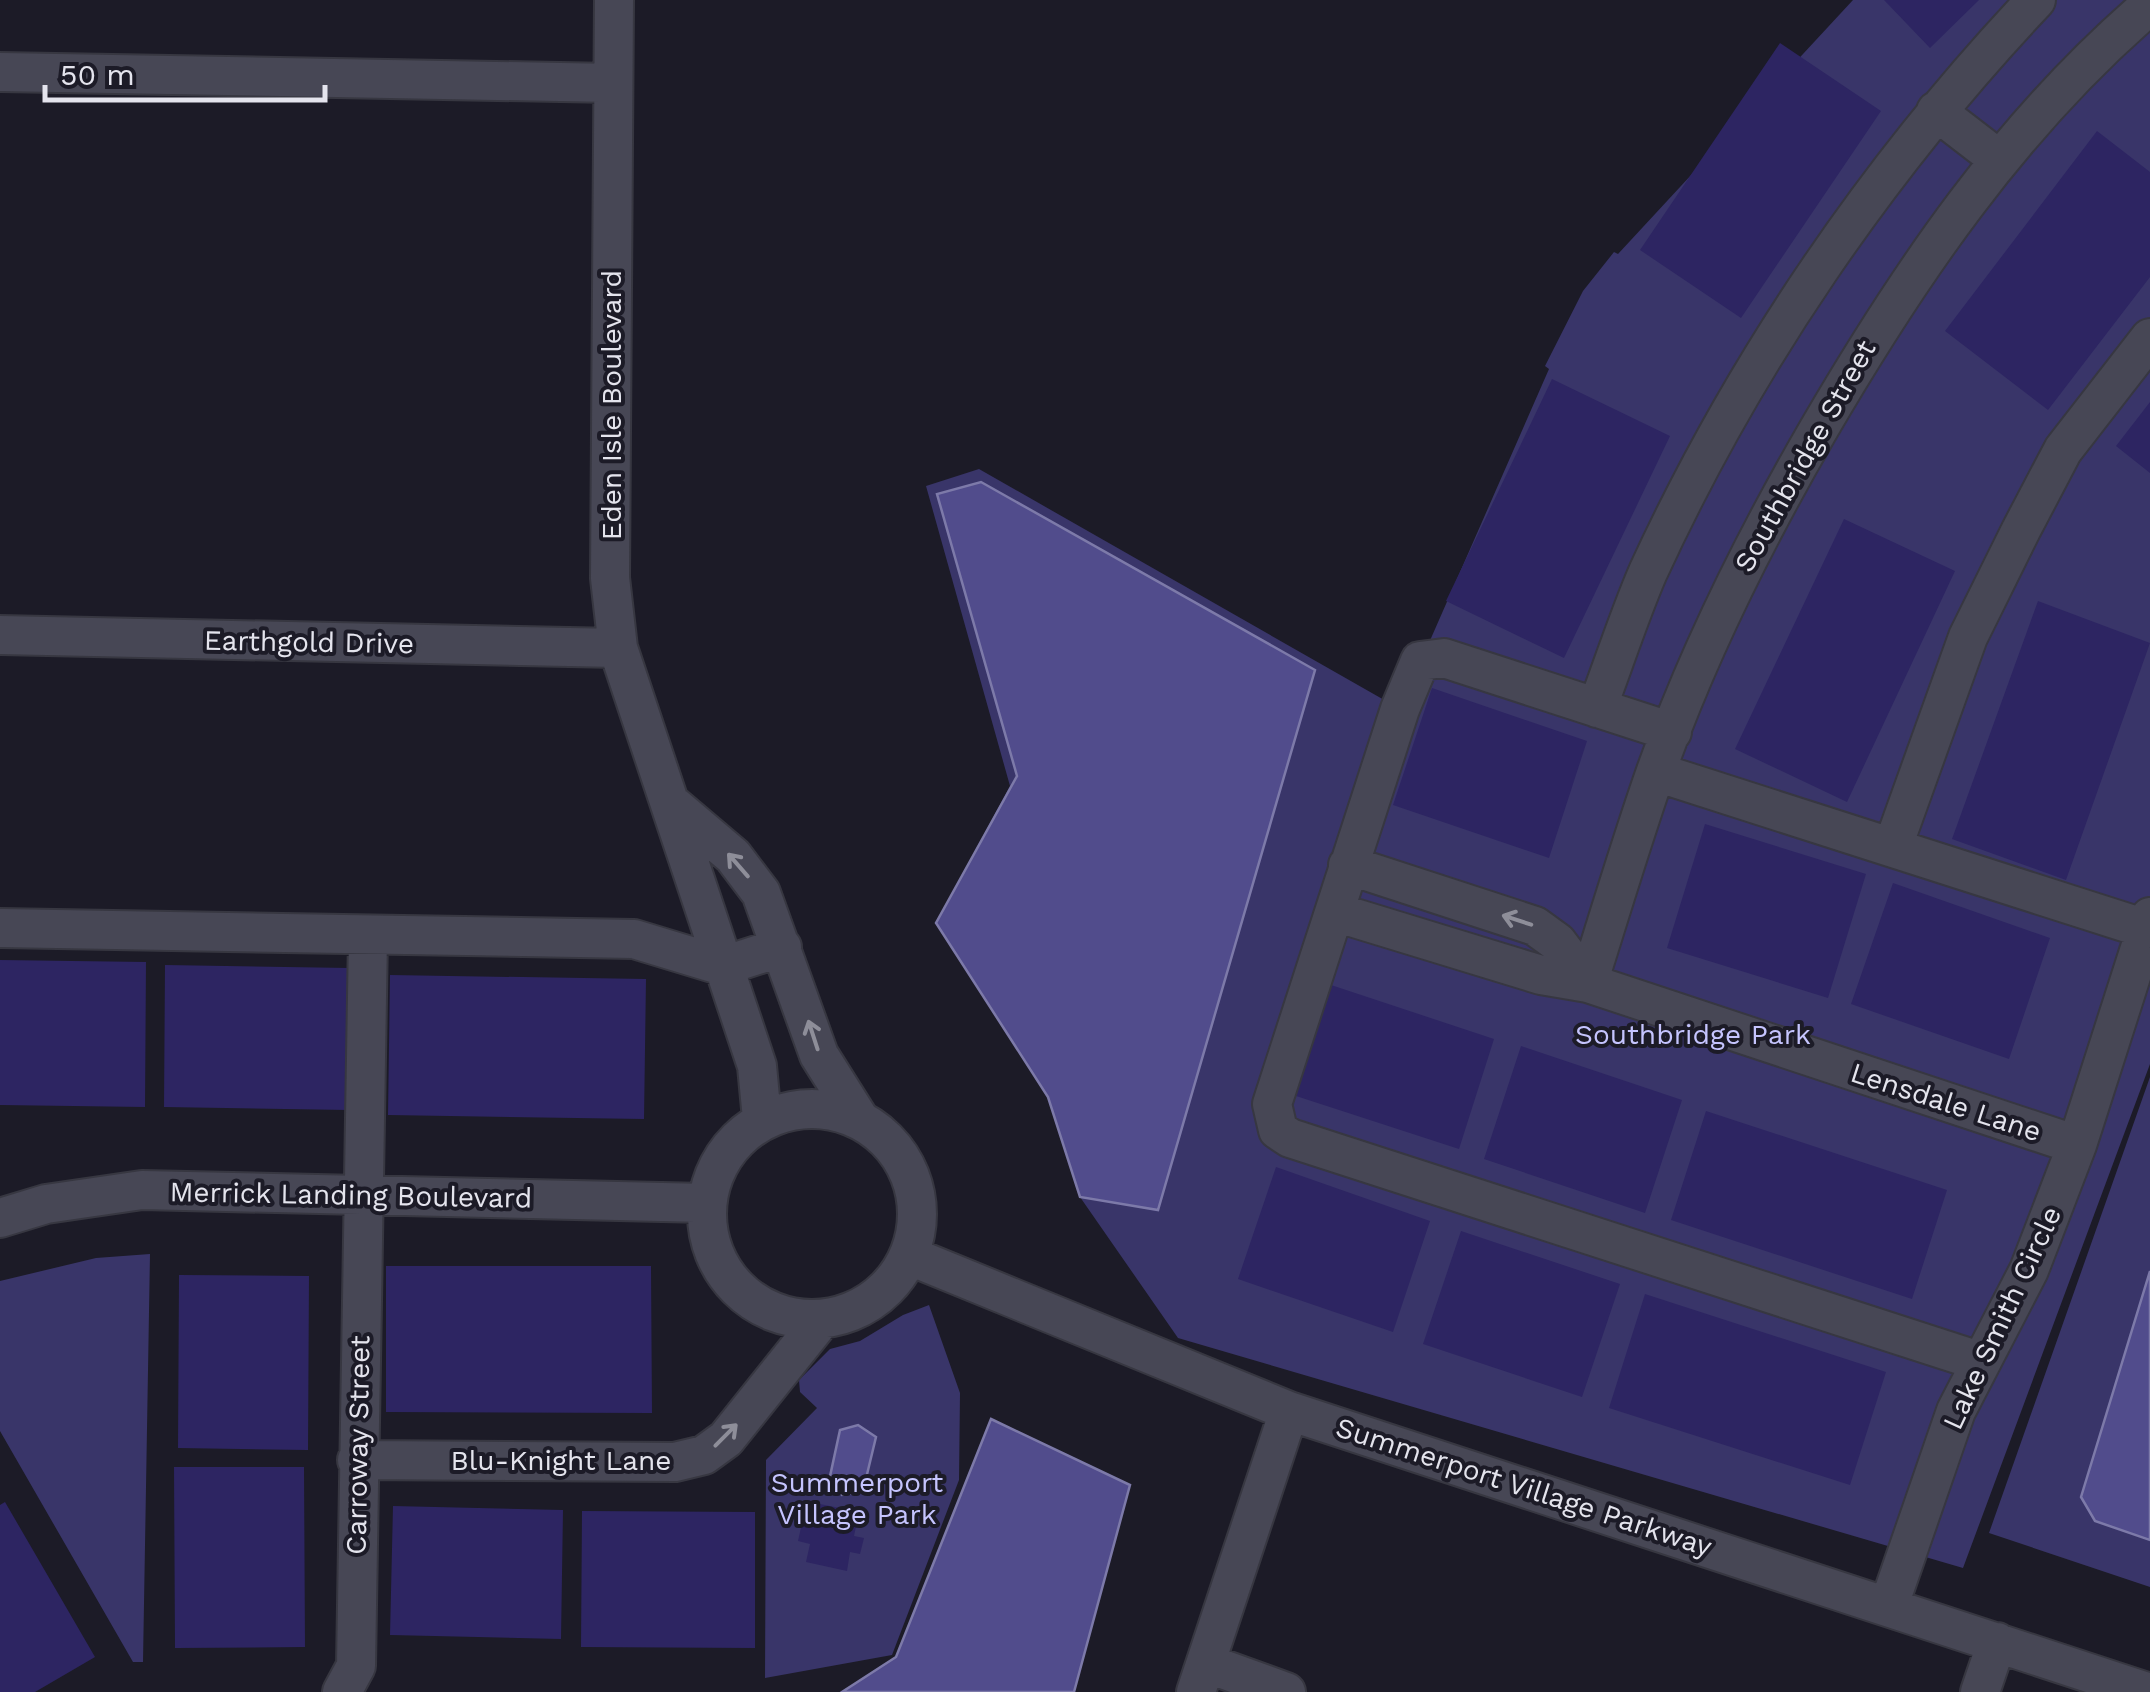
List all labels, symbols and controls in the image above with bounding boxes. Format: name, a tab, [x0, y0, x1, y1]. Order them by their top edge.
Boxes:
scale bar	[45, 40, 325, 102]
text: 50 m	[60, 57, 135, 92]
street label: Eden Isle Boulevard	[595, 270, 628, 540]
street label: Southbridge Street	[1728, 334, 1883, 578]
street label: Earthgold Drive	[204, 624, 414, 660]
one-way arrow	[727, 852, 749, 878]
one-way arrow	[1501, 910, 1533, 928]
park label: Southbridge Park	[1575, 1018, 1811, 1051]
one-way arrow	[802, 1020, 820, 1051]
street label: Lensdale Lane	[1847, 1056, 2045, 1148]
street label: Merrick Landing Boulevard	[169, 1175, 533, 1215]
street label: Lake Smith Circle	[1936, 1201, 2068, 1435]
street label: Carroway Street	[340, 1335, 376, 1555]
street label: Summerport Village Parkway	[1332, 1411, 1717, 1564]
one-way arrow	[714, 1424, 738, 1448]
street label: Blu-Knight Lane	[451, 1444, 671, 1477]
park label: Summerport Village Park	[771, 1466, 944, 1531]

